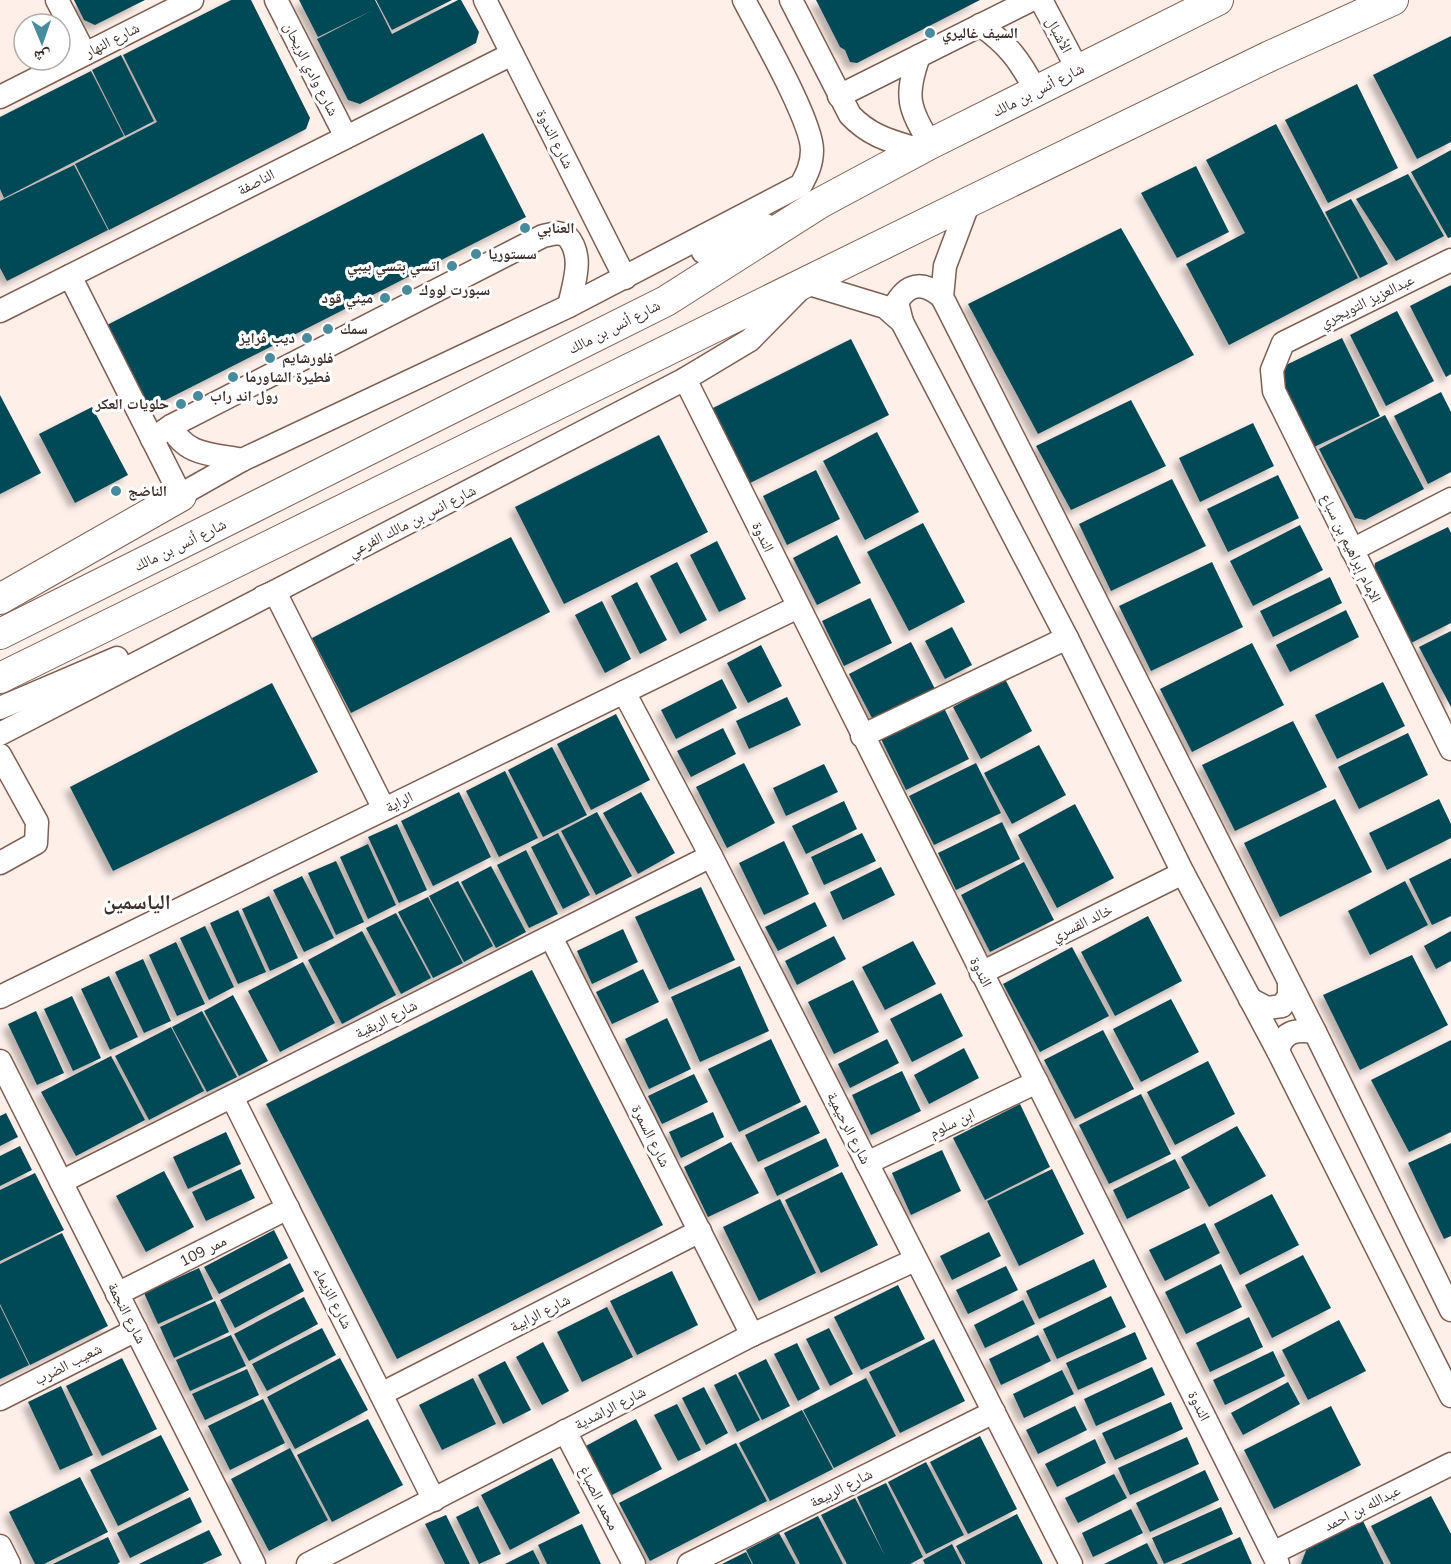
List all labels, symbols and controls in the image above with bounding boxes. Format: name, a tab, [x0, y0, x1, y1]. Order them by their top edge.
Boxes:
north arrow	[12, 12, 72, 72]
street label: الأشبال	[1041, 13, 1077, 57]
street label: شارع النهار	[80, 18, 143, 63]
street label: شارع وادي الريحان	[277, 19, 343, 120]
place label: السيف غاليري	[942, 23, 1018, 45]
marker: السيف غاليري	[923, 26, 937, 40]
text: ش	[34, 45, 51, 67]
street label: شارع أنس بن مالك	[989, 58, 1088, 122]
street label: شارع الندوة	[532, 106, 578, 172]
street label: الناصفة	[234, 164, 278, 200]
place label: العنابي	[537, 218, 574, 240]
marker: العنابي	[518, 221, 532, 235]
place label: سستوريا	[488, 244, 537, 264]
marker: سستوريا	[469, 247, 483, 261]
place label: اتسي بتسي بيبي	[347, 256, 440, 278]
marker: اتسي بتسي بيبي	[445, 259, 459, 273]
street label: عبدالعزيز التويجري	[1316, 269, 1419, 334]
place label: سبورت لووك	[419, 280, 490, 300]
marker: سبورت لووك	[400, 283, 414, 297]
place label: ميني قود	[321, 288, 373, 310]
marker: ميني قود	[378, 291, 392, 305]
street label: شارع أنس بن مالك	[565, 295, 664, 359]
place label: سمك	[340, 319, 368, 339]
marker: سمك	[321, 322, 335, 336]
place label: ديب فرايز	[238, 328, 295, 348]
marker: ديب فرايز	[300, 331, 314, 345]
place label: فلورشايم	[282, 348, 333, 368]
marker: فلورشايم	[263, 351, 277, 365]
place label: فطيرة الشاورما	[245, 367, 331, 387]
marker: فطيرة الشاورما	[226, 370, 240, 384]
place label: رول اند راب	[210, 386, 278, 406]
marker: رول اند راب	[191, 389, 205, 403]
place label: حلويات العكر	[94, 394, 169, 414]
marker: حلويات العكر	[174, 397, 188, 411]
street label: شارع انس بن مالك الفرعي	[345, 480, 480, 564]
place label: الناضج	[128, 481, 167, 501]
marker: الناضج	[109, 484, 123, 498]
street label: الإمام إبراهيم بن سباع	[1316, 490, 1386, 606]
street label: شارع أنس بن مالك	[130, 514, 230, 576]
street label: الندوة	[747, 519, 779, 555]
street label: الراية	[382, 787, 416, 817]
district label: الياسمين	[103, 888, 171, 916]
street label: خالد القسري	[1048, 899, 1117, 948]
street label: الندوة	[965, 953, 997, 991]
street label: شارع الربقية	[351, 995, 421, 1043]
street label: شارع الرحيمية	[822, 1088, 876, 1168]
street label: شارع السمرة	[627, 1101, 675, 1171]
street label: ابن سلوم	[926, 1103, 978, 1143]
street label: ممر 109	[176, 1231, 230, 1271]
street label: شارع الزيماء	[309, 1264, 357, 1332]
street label: شارع النجمة	[103, 1279, 151, 1347]
street label: شارع الرابية	[506, 1289, 574, 1337]
street label: شعيب الضرب	[31, 1338, 105, 1390]
street label: شارع الراشدية	[571, 1381, 649, 1435]
street label: الندوة	[1183, 1387, 1215, 1425]
street label: محمد الصباغ	[574, 1462, 624, 1534]
street label: شارع الربيعة	[806, 1464, 876, 1512]
street label: عبدالله بن احمد	[1320, 1480, 1404, 1536]

